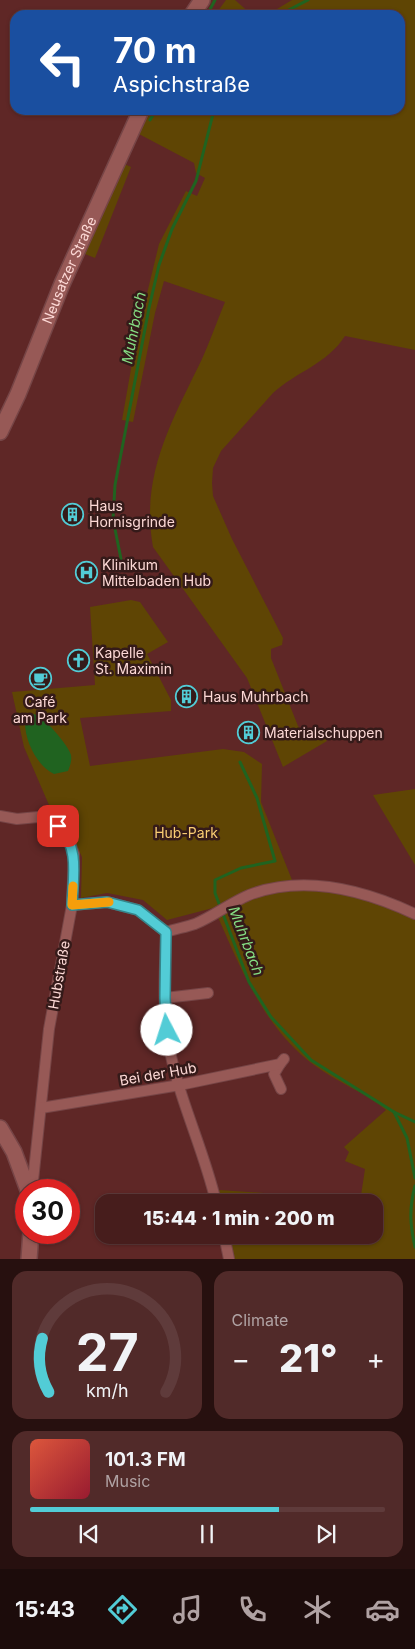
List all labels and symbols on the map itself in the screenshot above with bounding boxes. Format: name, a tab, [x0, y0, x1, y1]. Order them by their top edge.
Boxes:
street label: Neusatzer Straße	[38, 214, 100, 326]
water label: Muhrbach	[117, 290, 150, 366]
place label: Haus Hornisgrinde	[89, 497, 175, 530]
building icon: Haus Hornisgrinde	[61, 502, 85, 526]
place label: Klinikum Mittelbaden Hub	[102, 556, 211, 589]
hospital icon: Klinikum Mittelbaden Hub	[74, 561, 98, 585]
place label: Kapelle St. Maximin	[95, 644, 172, 677]
church icon: Kapelle St. Maximin	[67, 649, 91, 673]
cafe icon: Café am Park	[28, 667, 52, 691]
building icon: Haus Muhrbach	[175, 685, 199, 709]
place label: Haus Muhrbach	[203, 688, 308, 705]
place label: Café am Park	[13, 693, 67, 726]
building icon: Materialschuppen	[236, 721, 260, 745]
place label: Materialschuppen	[264, 724, 383, 741]
pin	[37, 805, 79, 847]
park label: Hub-Park	[154, 824, 218, 841]
water label: Muhrbach	[225, 903, 268, 978]
street label: Hubstraße	[44, 939, 73, 1010]
position arrow	[140, 1003, 192, 1055]
street label: Bei der Hub	[118, 1058, 198, 1089]
speed limit sign: 30	[15, 1179, 80, 1244]

